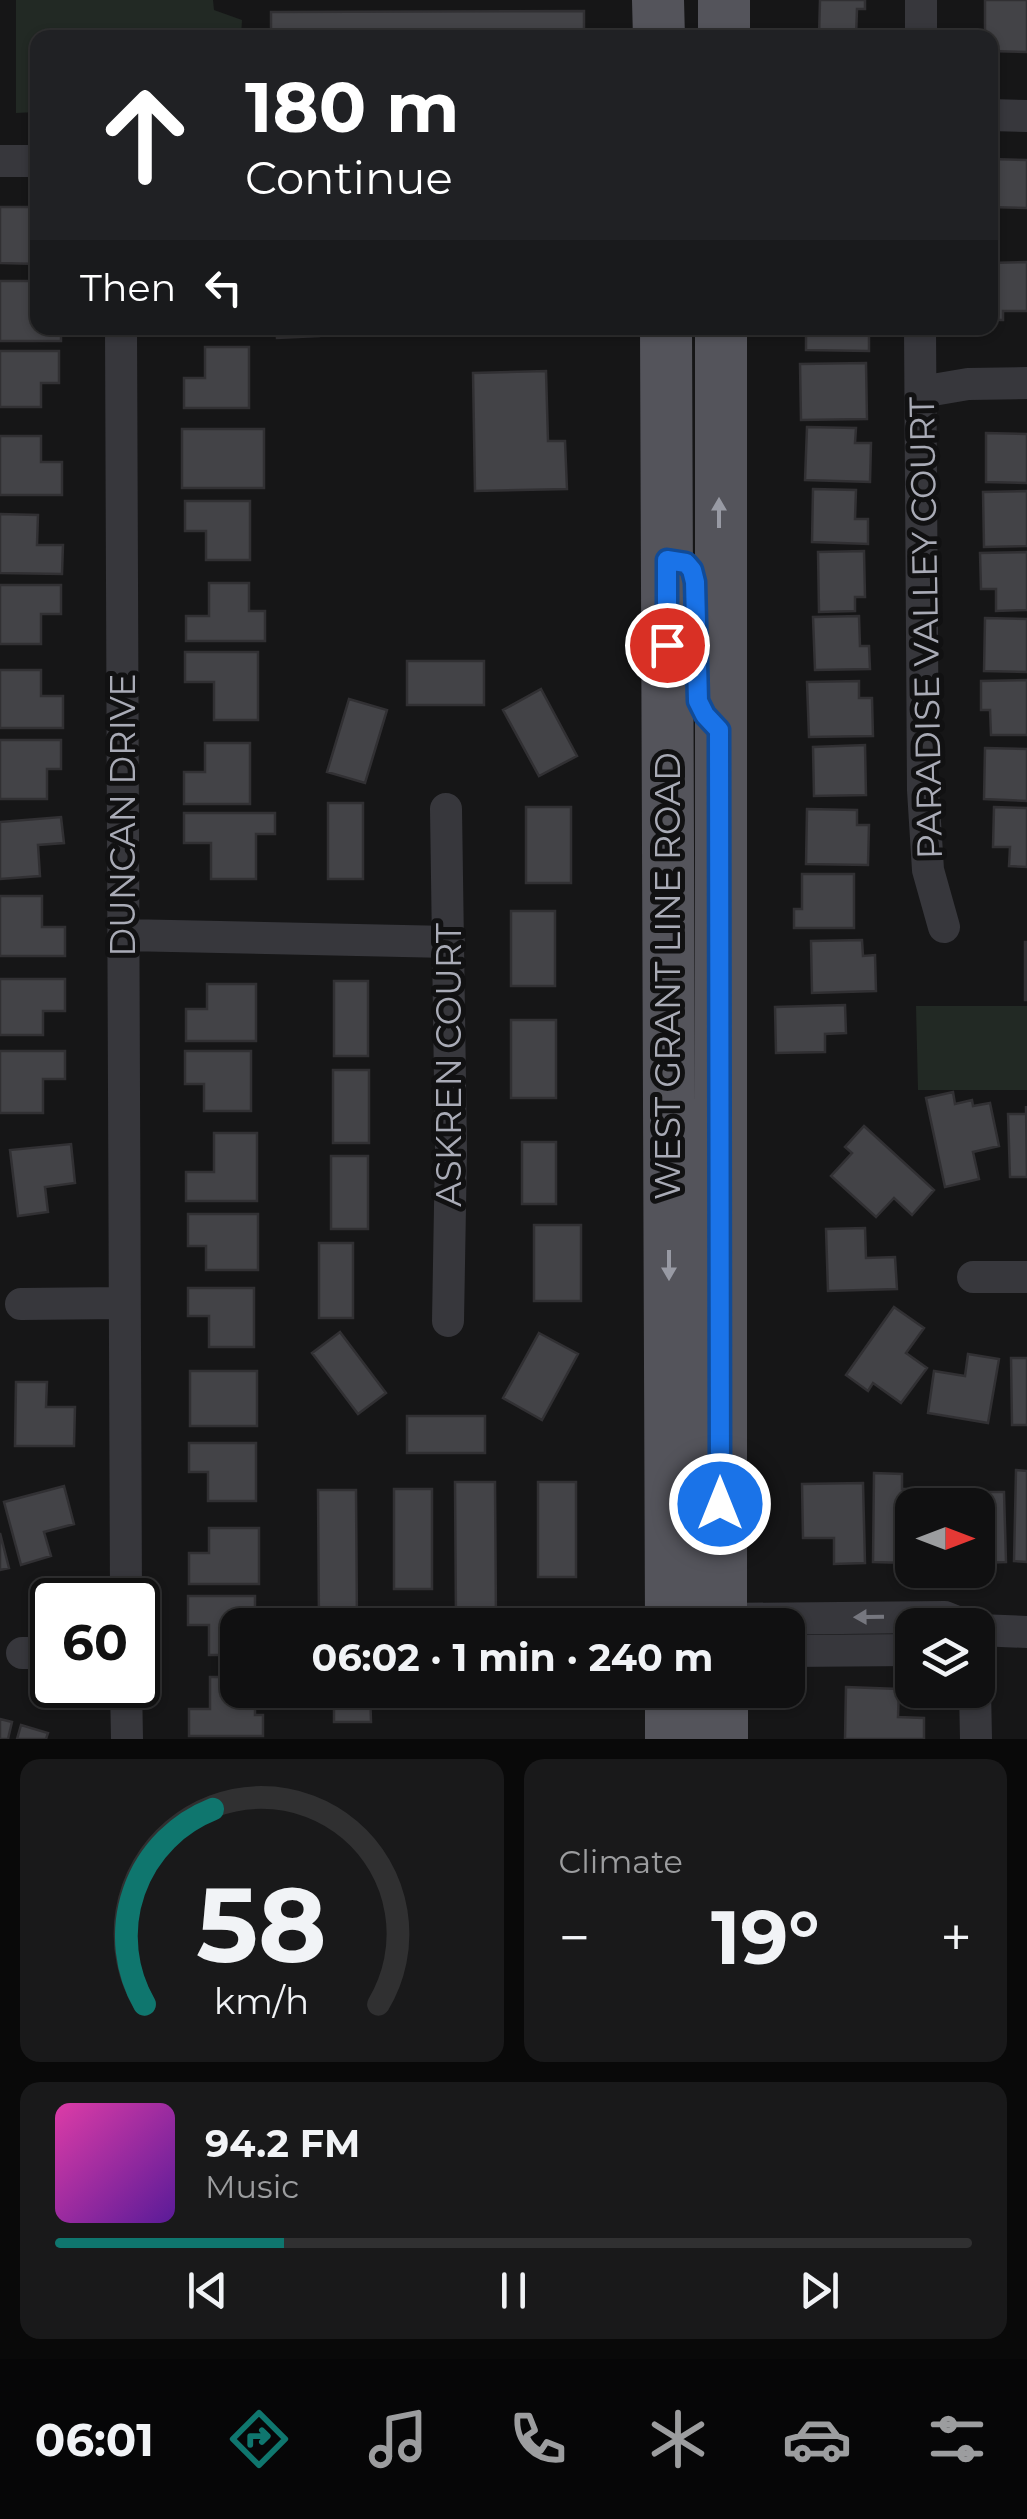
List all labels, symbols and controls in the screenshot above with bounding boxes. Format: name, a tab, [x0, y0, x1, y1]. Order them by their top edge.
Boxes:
text: 180 m	[245, 64, 459, 150]
icon: ahead	[80, 70, 210, 200]
text: Continue	[245, 150, 453, 205]
icon: left	[196, 260, 251, 315]
text: Then	[80, 264, 176, 311]
street label: PARADISE VALLEY COURT	[900, 396, 951, 860]
one-way arrow	[712, 496, 728, 528]
pin	[625, 603, 710, 688]
icon: arrive	[640, 618, 695, 673]
street label: DUNCAN DRIVE	[101, 673, 144, 957]
street label: WEST GRANT LINE ROAD	[646, 752, 689, 1200]
street label: ASKREN COURT	[427, 923, 470, 1207]
one-way arrow	[661, 1249, 677, 1281]
position arrow	[668, 1452, 772, 1556]
north arrow	[895, 1488, 995, 1588]
map controls	[895, 1488, 995, 1708]
speed limit sign: 60	[30, 1578, 160, 1708]
button: layers	[895, 1608, 995, 1708]
one-way arrow	[852, 1610, 884, 1626]
text: 06:02 · 1 min · 240 m	[312, 1634, 713, 1681]
text: Climate	[559, 1842, 683, 1881]
text: 58	[196, 1861, 327, 1988]
text: 19°	[711, 1891, 820, 1983]
text: −	[559, 1904, 590, 1971]
text: +	[940, 1904, 972, 1971]
text: km/h	[214, 1979, 309, 2023]
text: 94.2 FM	[205, 2120, 360, 2167]
text: Music	[205, 2167, 299, 2206]
icon: previous	[180, 2263, 235, 2318]
icon: pause	[486, 2263, 541, 2318]
icon: next	[792, 2263, 847, 2318]
icon: directions	[224, 2404, 294, 2474]
icon: music	[363, 2404, 433, 2474]
icon: phone	[503, 2404, 573, 2474]
icon: climate	[643, 2404, 713, 2474]
icon: car	[782, 2404, 852, 2474]
icon: filters	[922, 2404, 992, 2474]
text: 06:01	[35, 2412, 154, 2467]

